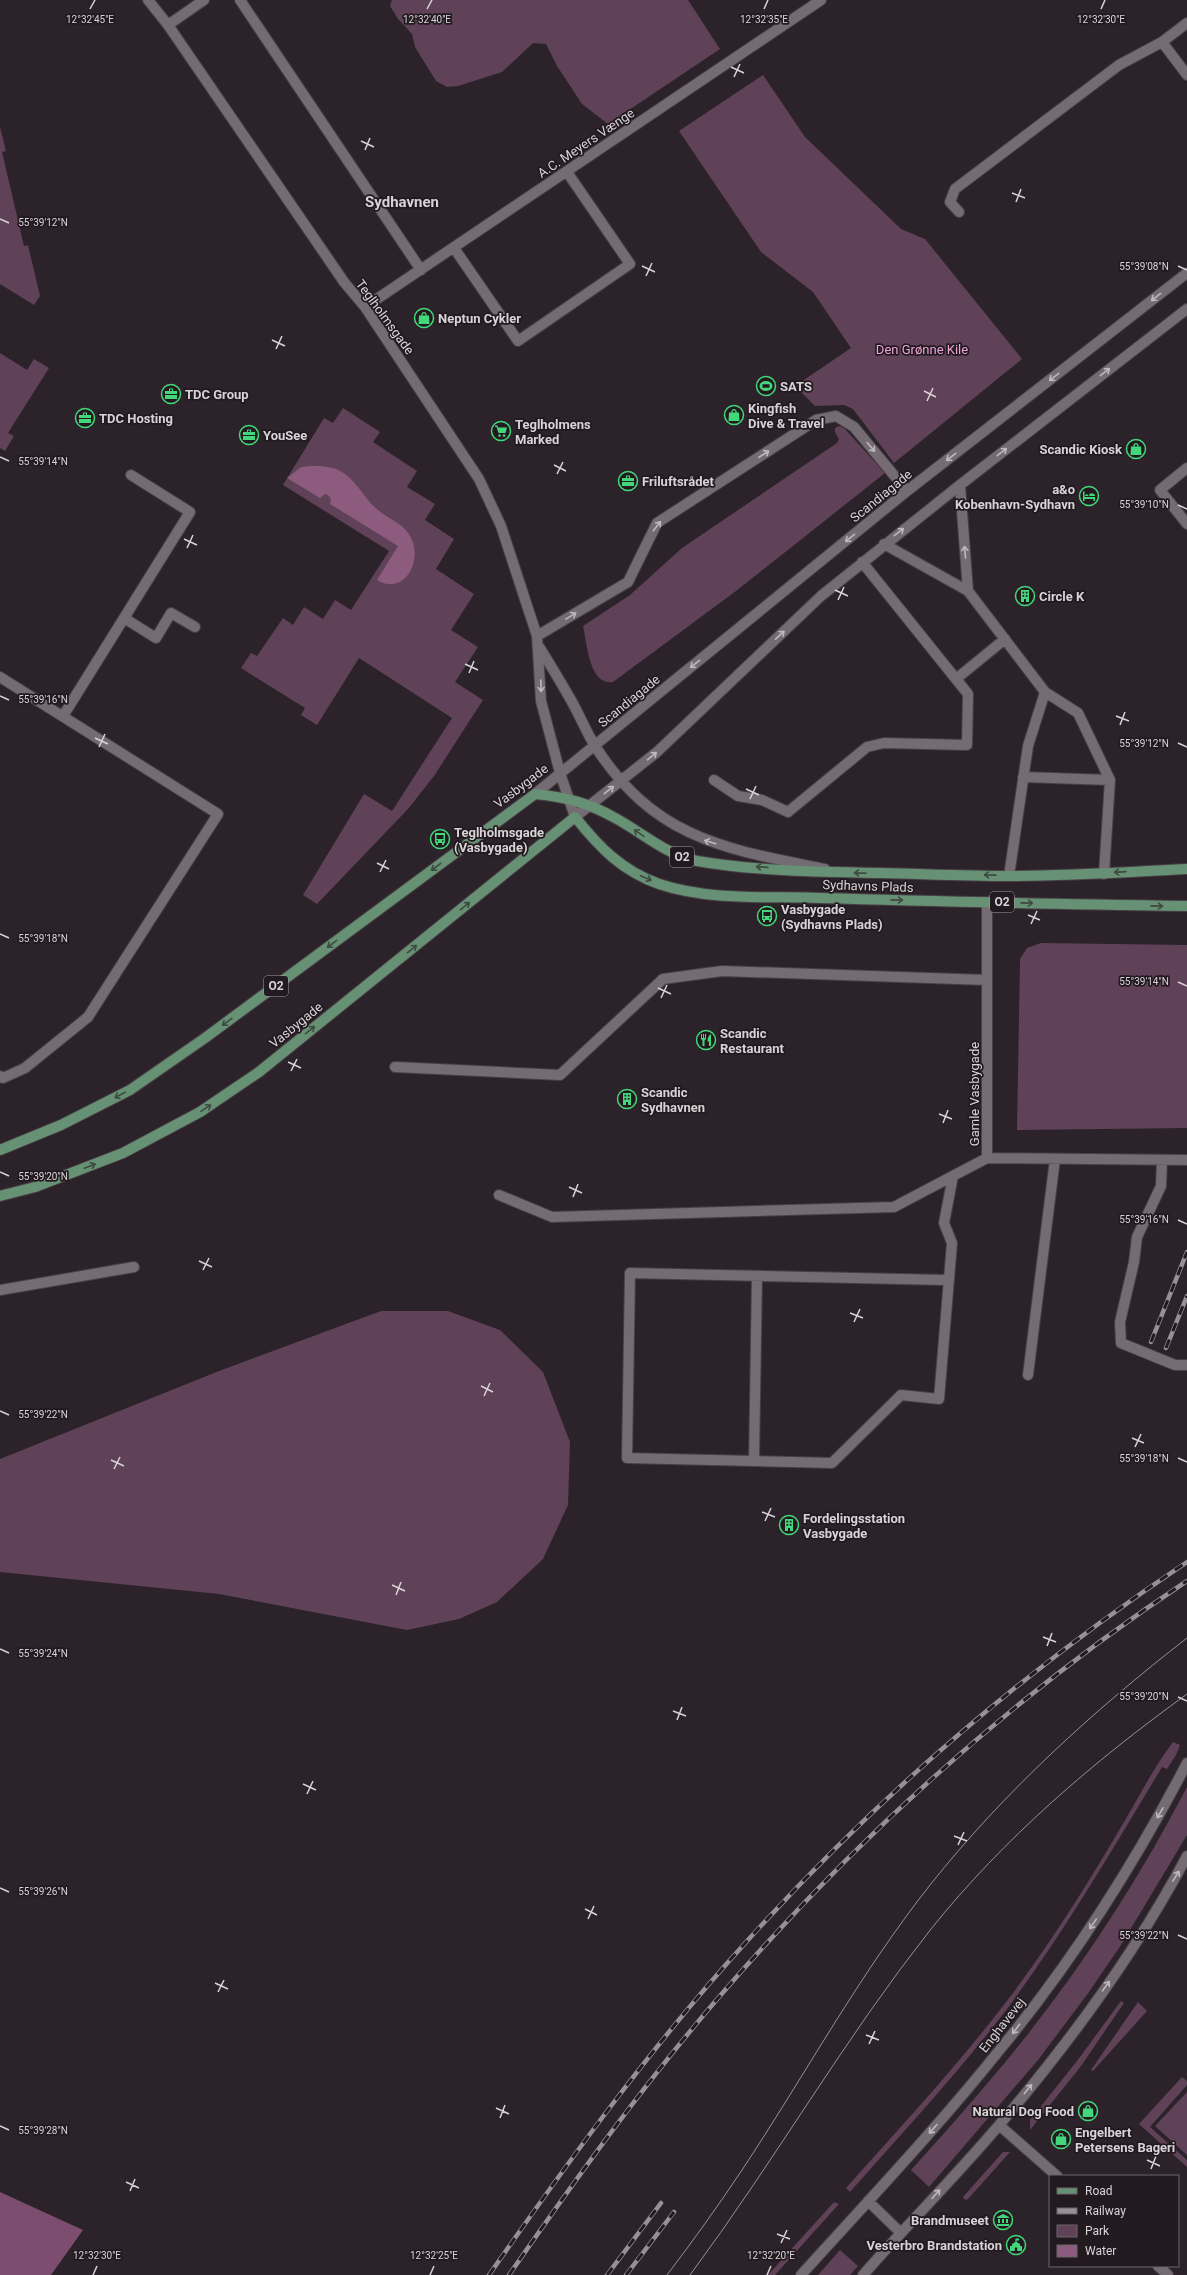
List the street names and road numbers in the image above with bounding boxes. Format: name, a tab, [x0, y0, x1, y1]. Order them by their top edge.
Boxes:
street label: A.C. Meyers Vænge	[535, 105, 637, 181]
street label: Teglholmsgade	[353, 277, 417, 357]
street label: Scandiagade	[847, 467, 915, 525]
street label: Scandiagade	[595, 672, 663, 730]
street label: Vasbygade	[491, 761, 551, 811]
road number: O2	[670, 847, 694, 867]
street label: Sydhavns Plads	[822, 877, 914, 895]
road number: O2	[990, 892, 1014, 912]
road number: O2	[264, 976, 288, 996]
street label: Vasbygade	[267, 999, 326, 1051]
street label: Gamle Vasbygade	[967, 1042, 982, 1146]
street label: Enghavevej	[976, 1995, 1028, 2055]

